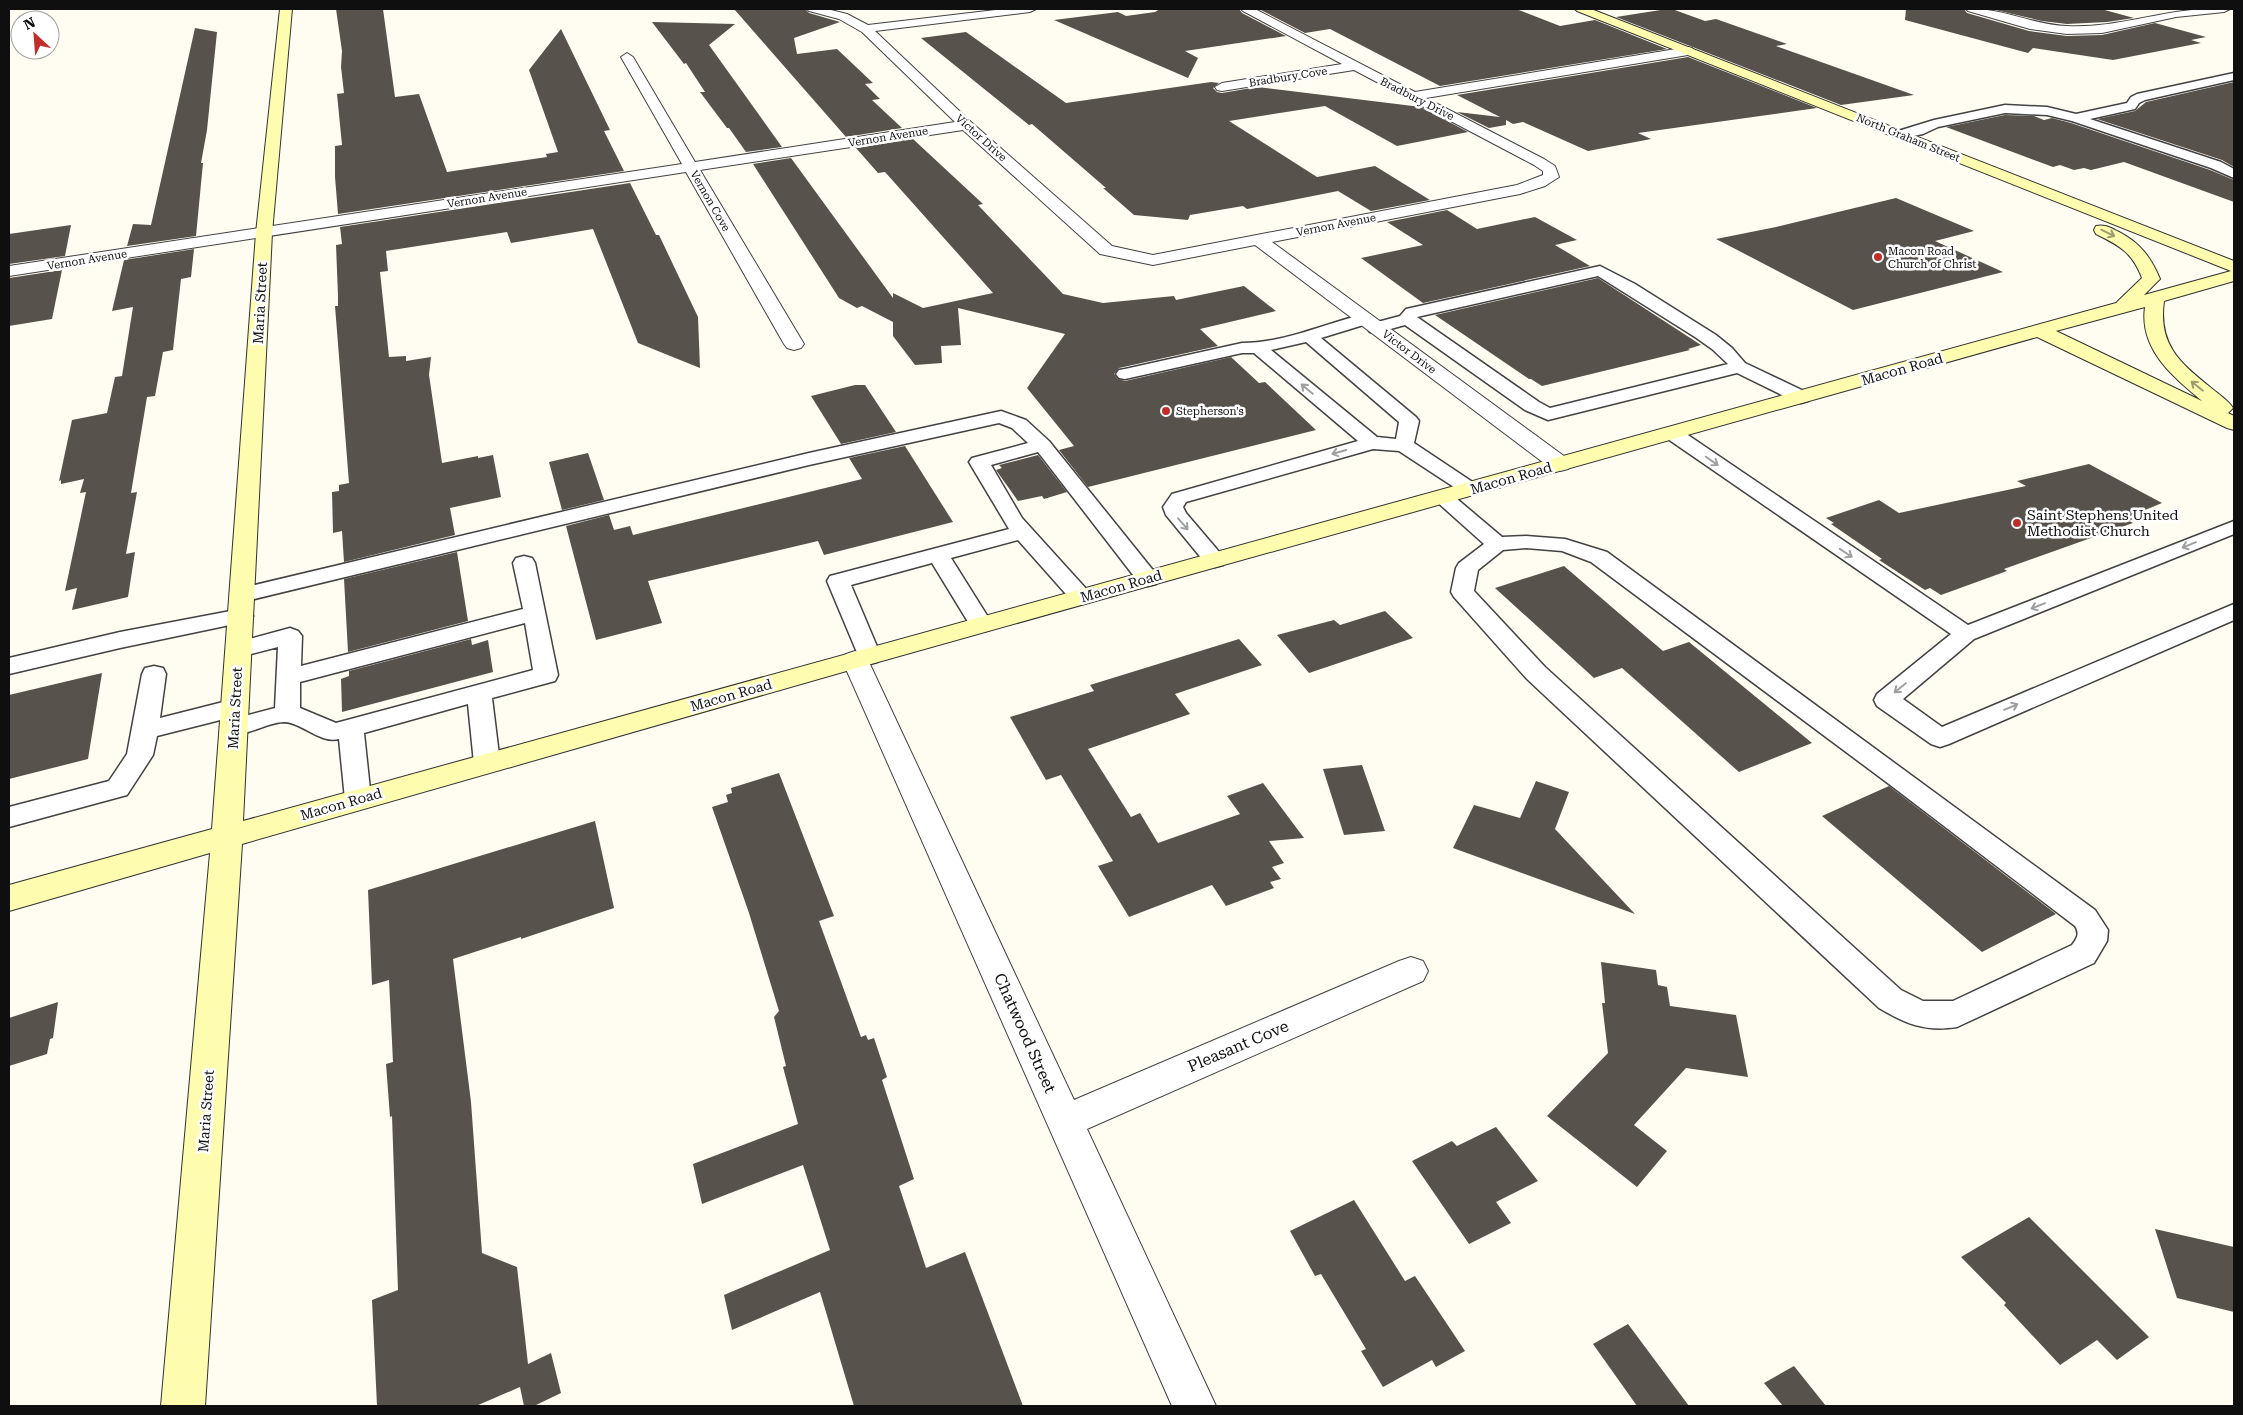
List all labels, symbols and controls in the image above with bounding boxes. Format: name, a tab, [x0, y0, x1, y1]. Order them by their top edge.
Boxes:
north arrow	[10, 10, 60, 60]
text: N	[21, 14, 38, 33]
street label: Bradbury Cove	[1248, 64, 1328, 90]
street label: Bradbury Drive	[1378, 75, 1456, 123]
street label: North Graham Street	[1854, 111, 1962, 165]
street label: Victor Drive	[953, 112, 1009, 164]
street label: Vernon Avenue	[847, 124, 929, 150]
street label: Vernon Cove	[687, 168, 733, 234]
street label: Vernon Avenue	[446, 185, 528, 211]
street label: Vernon Avenue	[1295, 211, 1377, 239]
one-way arrow	[2101, 228, 2116, 238]
place label: Macon Road Church of Christ	[1888, 245, 1976, 271]
street label: Vernon Avenue	[46, 247, 128, 273]
marker: Macon Road Church of Christ	[1872, 251, 1884, 263]
street label: Maria Street	[250, 261, 270, 345]
street label: Victor Drive	[1379, 328, 1439, 376]
street label: Macon Road	[1859, 350, 1945, 388]
one-way arrow	[2190, 380, 2203, 391]
one-way arrow	[1301, 384, 1314, 395]
marker: Stepherson's	[1160, 405, 1172, 417]
place label: Stepherson's	[1176, 405, 1244, 418]
one-way arrow	[1332, 448, 1348, 457]
one-way arrow	[1705, 456, 1719, 466]
street label: Macon Road	[1468, 459, 1554, 497]
place label: Saint Stephens United Methodist Church	[2027, 507, 2178, 539]
one-way arrow	[1178, 517, 1189, 530]
marker: Saint Stephens United Methodist Church	[2011, 517, 2023, 529]
one-way arrow	[2182, 541, 2197, 551]
one-way arrow	[1839, 548, 1853, 558]
street label: Macon Road	[1078, 567, 1164, 605]
one-way arrow	[2031, 601, 2046, 611]
street label: Maria Street	[225, 666, 245, 750]
street label: Macon Road	[688, 676, 774, 714]
one-way arrow	[1894, 683, 1907, 694]
one-way arrow	[2003, 702, 2018, 712]
street label: Macon Road	[298, 785, 384, 823]
street label: Chatwood Street	[990, 970, 1060, 1096]
street label: Pleasant Cove	[1185, 1016, 1292, 1076]
street label: Maria Street	[195, 1069, 217, 1153]

